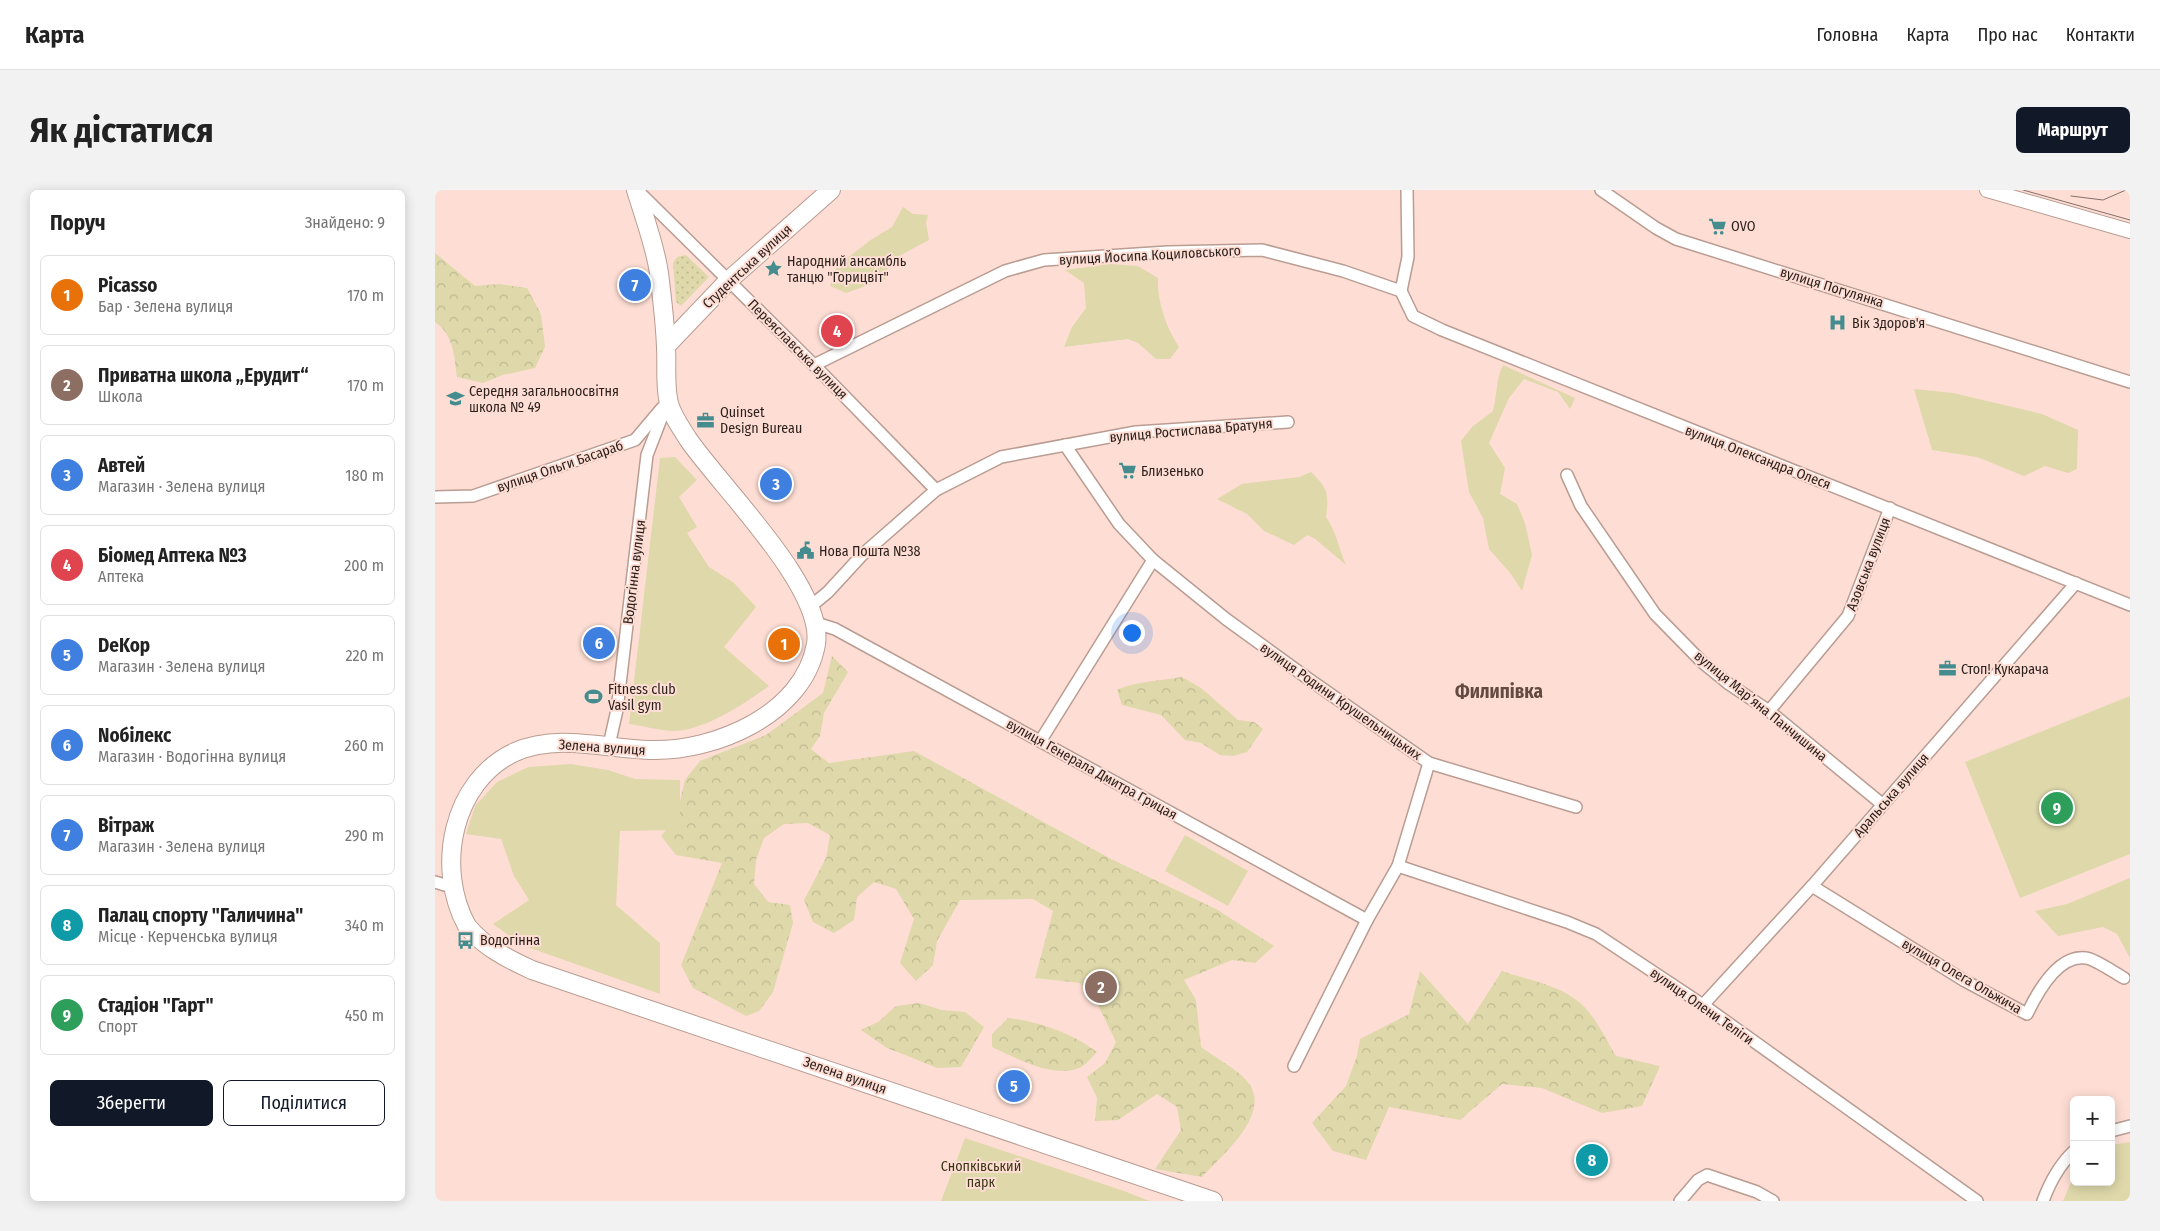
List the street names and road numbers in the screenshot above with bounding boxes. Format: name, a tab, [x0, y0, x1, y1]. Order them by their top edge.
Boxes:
street label: Студентська вулиця	[699, 221, 796, 312]
street label: вулиця Йосипа Коциловського	[1059, 242, 1241, 269]
street label: вулиця Погулянка	[1778, 264, 1886, 311]
street label: Переяславська вулиця	[744, 296, 851, 403]
street label: вулиця Ростислава Братуня	[1109, 415, 1273, 446]
street label: вулиця Олександра Олеся	[1682, 422, 1833, 493]
street label: вулиця Ольги Басараб	[495, 437, 625, 496]
street label: Азовська вулиця	[1843, 515, 1894, 613]
street label: Водогінна вулиця	[620, 519, 649, 625]
street label: вулиця Родини Крушельницьких	[1257, 639, 1425, 764]
street label: вулиця Марʼяна Панчишина	[1691, 648, 1831, 765]
street label: вулиця Генерала Дмитра Грицая	[1003, 715, 1180, 824]
street label: Зелена вулиця	[558, 736, 646, 759]
street label: Аральська вулиця	[1850, 750, 1933, 841]
street label: вулиця Олега Ольжича	[1899, 935, 2025, 1018]
street label: вулиця Олени Теліги	[1647, 964, 1757, 1049]
street label: Зелена вулиця	[801, 1053, 889, 1098]

